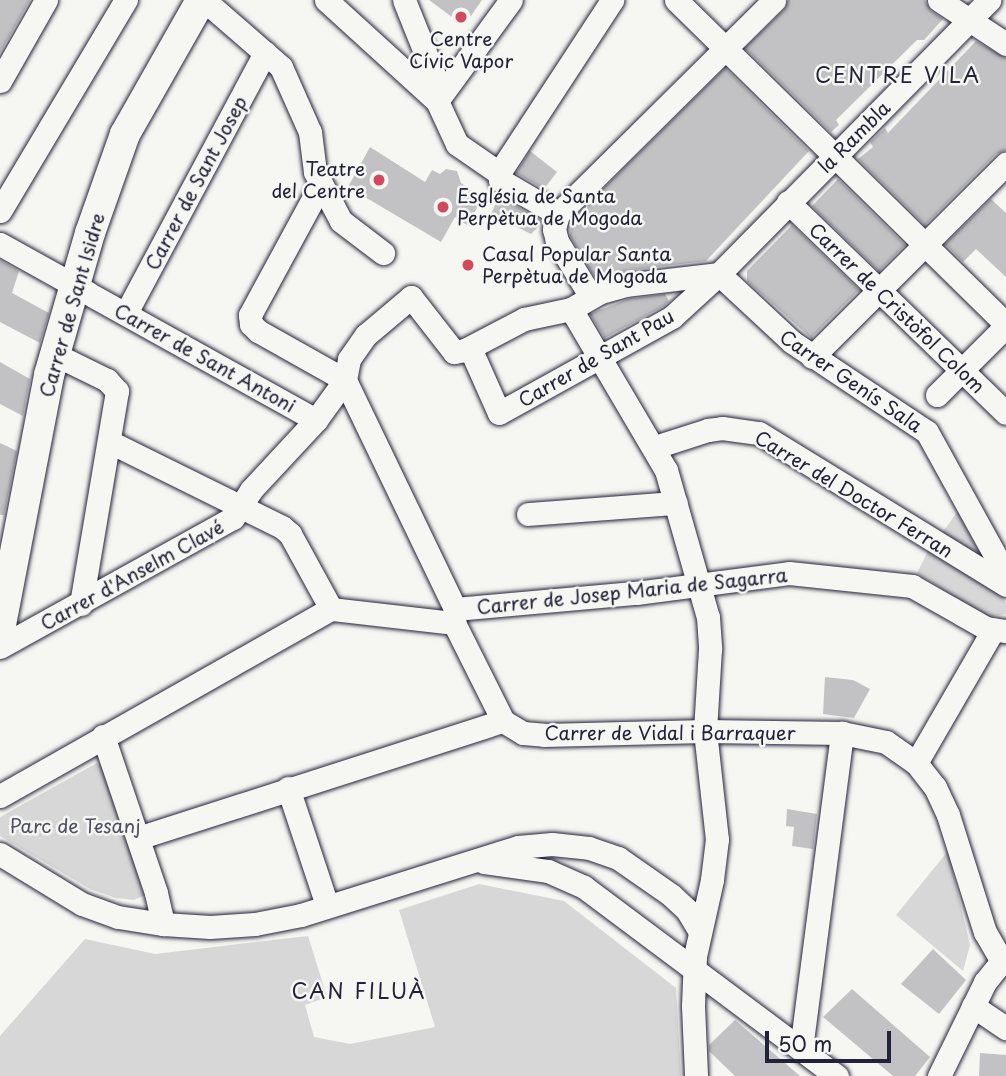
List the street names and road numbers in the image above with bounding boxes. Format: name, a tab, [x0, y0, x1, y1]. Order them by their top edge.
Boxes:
street label: Carrer de Sant Josep	[140, 92, 252, 274]
street label: la Rambla	[813, 96, 895, 178]
street label: Carrer de Sant Isidre	[35, 210, 109, 400]
street label: Carrer de Cristòfol Colom	[804, 217, 990, 399]
street label: Carrer de Sant Antoni	[110, 298, 300, 418]
street label: Carrer de Sant Pau	[514, 304, 678, 412]
street label: Carrer Genís Sala	[776, 325, 926, 437]
street label: Carrer del Doctor Ferran	[749, 425, 959, 563]
street label: Carrer d'Anselm Clavé	[36, 515, 228, 635]
street label: Carrer de Josep Maria de Sagarra	[475, 563, 789, 619]
street label: Carrer de Vidal i Barraquer	[543, 722, 797, 744]

